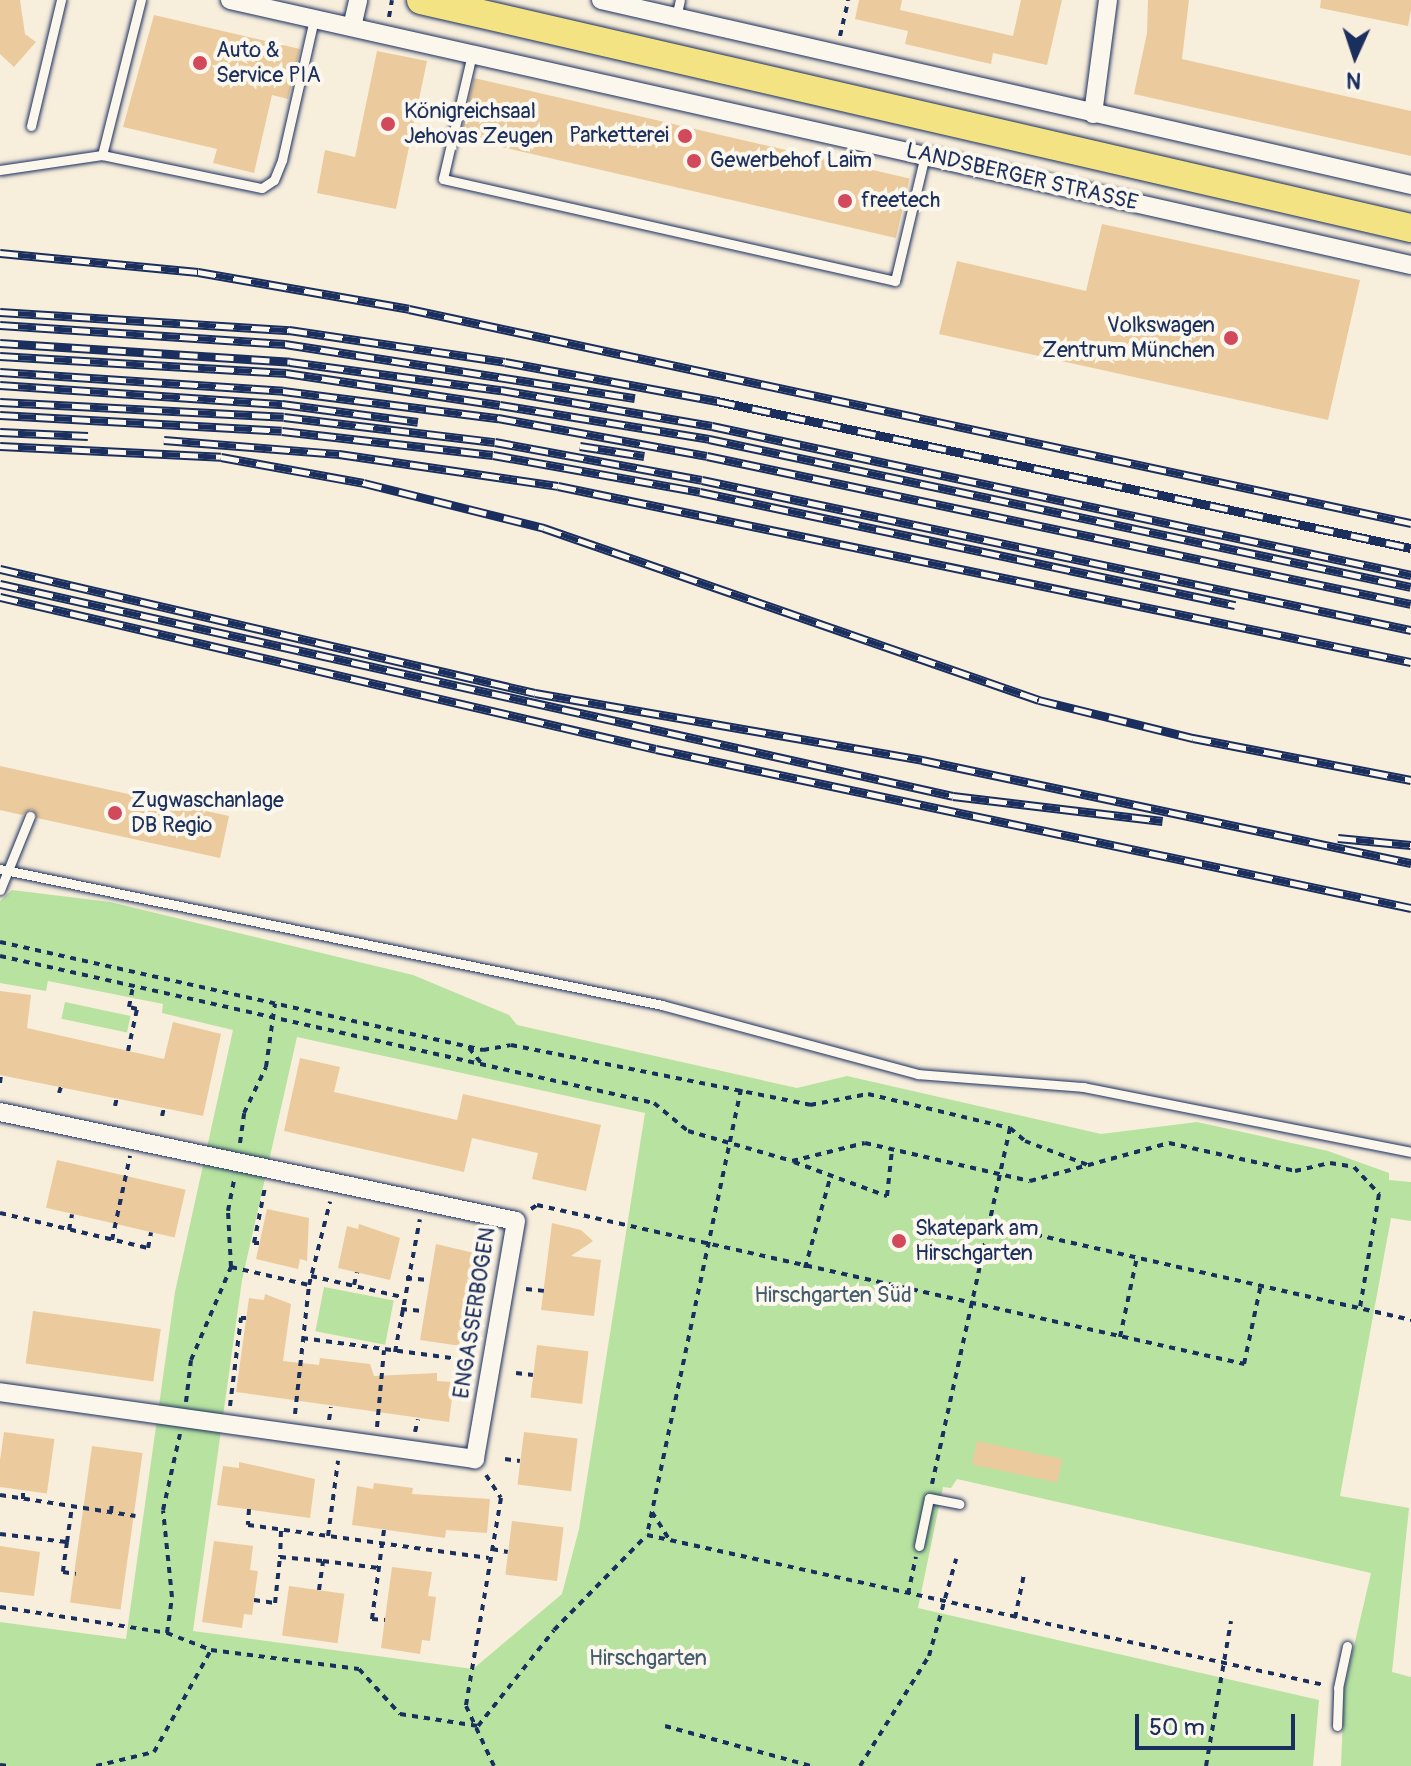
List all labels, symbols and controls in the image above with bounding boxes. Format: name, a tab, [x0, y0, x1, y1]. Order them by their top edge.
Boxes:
north arrow	[1315, 16, 1395, 96]
place label: Auto & Service PIA	[216, 37, 321, 88]
marker: Auto & Service PIA	[191, 54, 209, 72]
text: N	[1346, 66, 1362, 94]
place label: Königreichsaal Jehovas Zeugen	[404, 98, 553, 150]
marker: Königreichsaal Jehovas Zeugen	[379, 115, 397, 133]
place label: Parketterei	[569, 123, 669, 149]
marker: Parketterei	[676, 127, 694, 145]
street label: LANDSBERGER STRASSE	[903, 137, 1141, 217]
place label: Gewerbehof Laim	[710, 148, 872, 174]
marker: Gewerbehof Laim	[685, 152, 703, 170]
place label: freetech	[861, 188, 940, 214]
marker: freetech	[836, 192, 854, 210]
place label: Volkswagen Zentrum München	[1042, 312, 1215, 364]
marker: Volkswagen Zentrum München	[1222, 329, 1240, 347]
place label: Zugwaschanlage DB Regio	[131, 787, 284, 838]
marker: Zugwaschanlage DB Regio	[106, 804, 124, 822]
place label: Skatepark am Hirschgarten	[915, 1215, 1038, 1266]
street label: ENGASSERBOGEN	[448, 1225, 502, 1401]
marker: Skatepark am Hirschgarten	[890, 1232, 908, 1250]
park label: Hirschgarten Süd	[754, 1283, 912, 1309]
park label: Hirschgarten	[589, 1646, 707, 1672]
scale bar	[1139, 1698, 1299, 1748]
text: 50 m	[1149, 1713, 1205, 1742]

